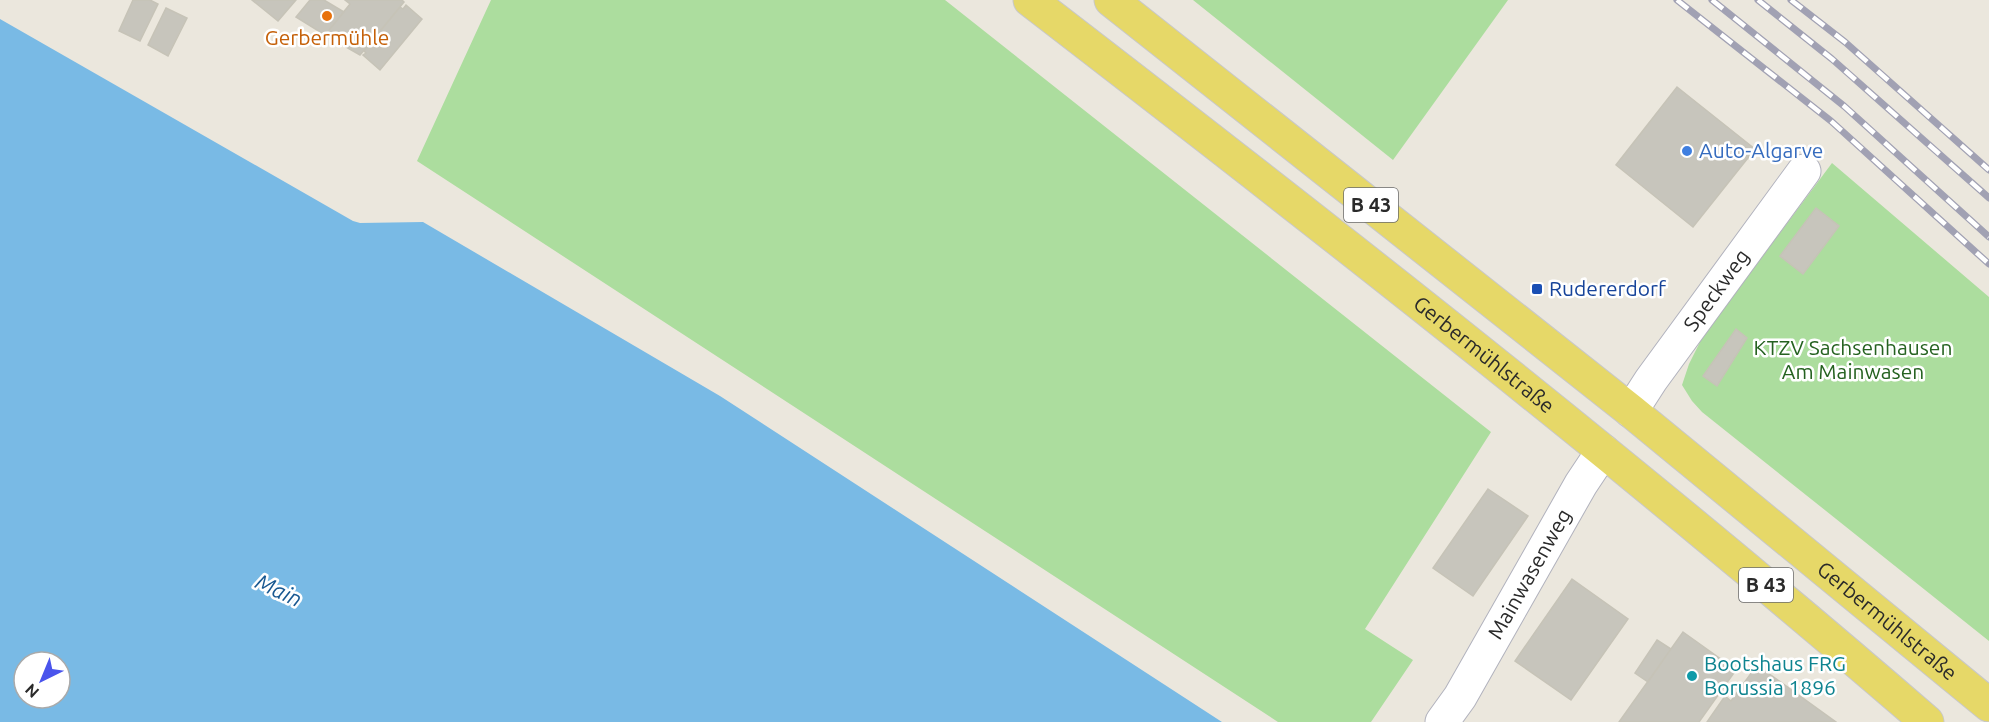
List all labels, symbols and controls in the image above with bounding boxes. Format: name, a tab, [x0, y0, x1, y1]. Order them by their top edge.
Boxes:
marker: Gerbermühle	[320, 9, 334, 23]
place label: Gerbermühle	[265, 25, 389, 49]
place label: Auto-Algarve	[1699, 138, 1823, 162]
marker: Auto-Algarve	[1680, 144, 1694, 158]
road number: B 43	[1344, 188, 1398, 222]
street label: Speckweg	[1678, 244, 1754, 335]
place label: Rudererdorf	[1549, 276, 1667, 300]
marker: Rudererdorf	[1530, 282, 1544, 296]
street label: Gerbermühlstraße	[1409, 291, 1560, 418]
park label: KTZV Sachsenhausen Am Mainwasen	[1754, 335, 1952, 383]
street label: Mainwasenweg	[1482, 504, 1575, 643]
street label: Gerbermühlstraße	[1813, 556, 1962, 685]
water label: Main	[252, 568, 306, 611]
road number: B 43	[1739, 568, 1793, 602]
north arrow	[12, 650, 72, 710]
place label: Bootshaus FRG Borussia 1896	[1704, 651, 1846, 699]
marker: Bootshaus FRG Borussia 1896	[1685, 669, 1699, 683]
text: N	[21, 680, 42, 702]

